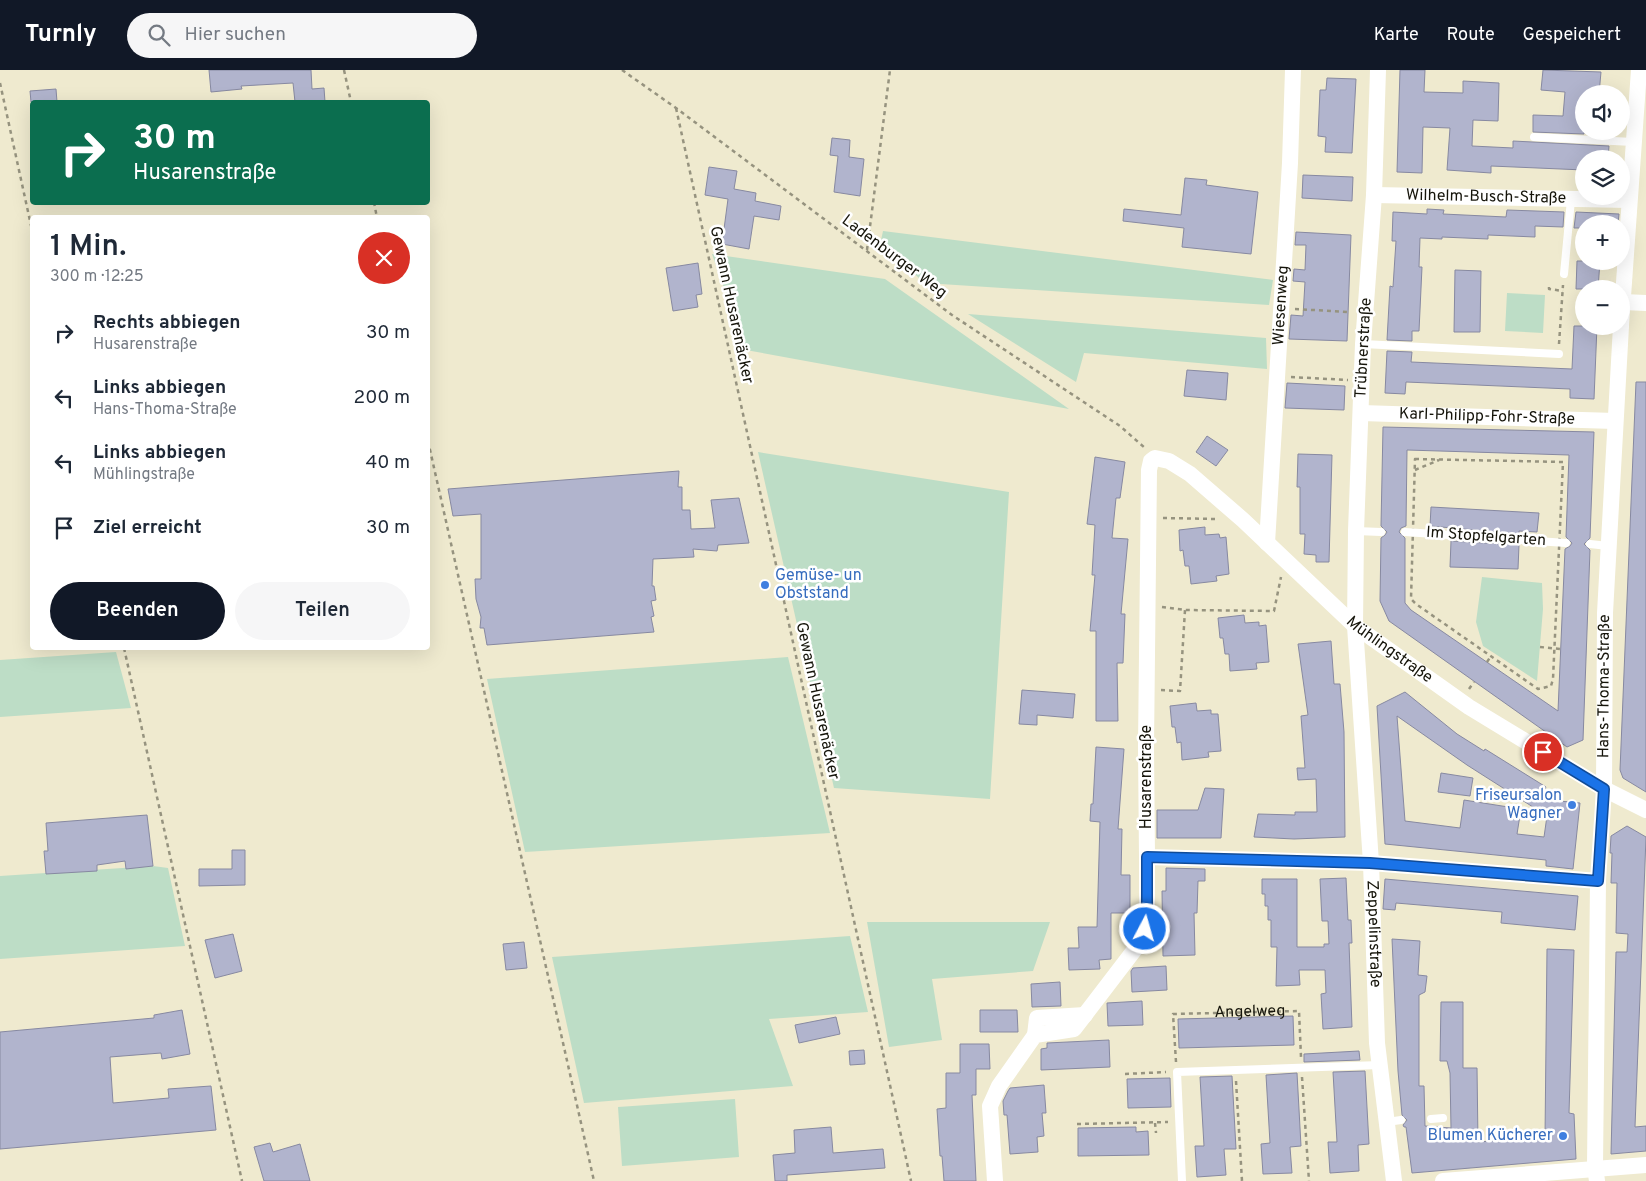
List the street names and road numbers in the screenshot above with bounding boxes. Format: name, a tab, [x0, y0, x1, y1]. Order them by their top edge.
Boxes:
street label: Wilhelm-Busch-Straße	[1406, 186, 1566, 209]
street label: Ladenburger Weg	[837, 211, 951, 303]
street label: Gewann Husarenäcker	[705, 224, 757, 386]
street label: Wiesenweg	[1269, 265, 1294, 346]
street label: Trübnerstraße	[1351, 297, 1377, 399]
street label: Karl-Philipp-Fohr-Straße	[1399, 404, 1575, 430]
street label: Im Stopfelgarten	[1425, 523, 1547, 551]
street label: Mühlingstraße	[1341, 612, 1436, 688]
street label: Hans-Thoma-Straße	[1594, 614, 1615, 758]
street label: Gewann Husarenäcker	[791, 620, 843, 782]
street label: Husarenstraße	[1137, 725, 1157, 829]
street label: Zeppelinstraße	[1362, 880, 1385, 988]
street label: Angelweg	[1214, 1001, 1286, 1023]

